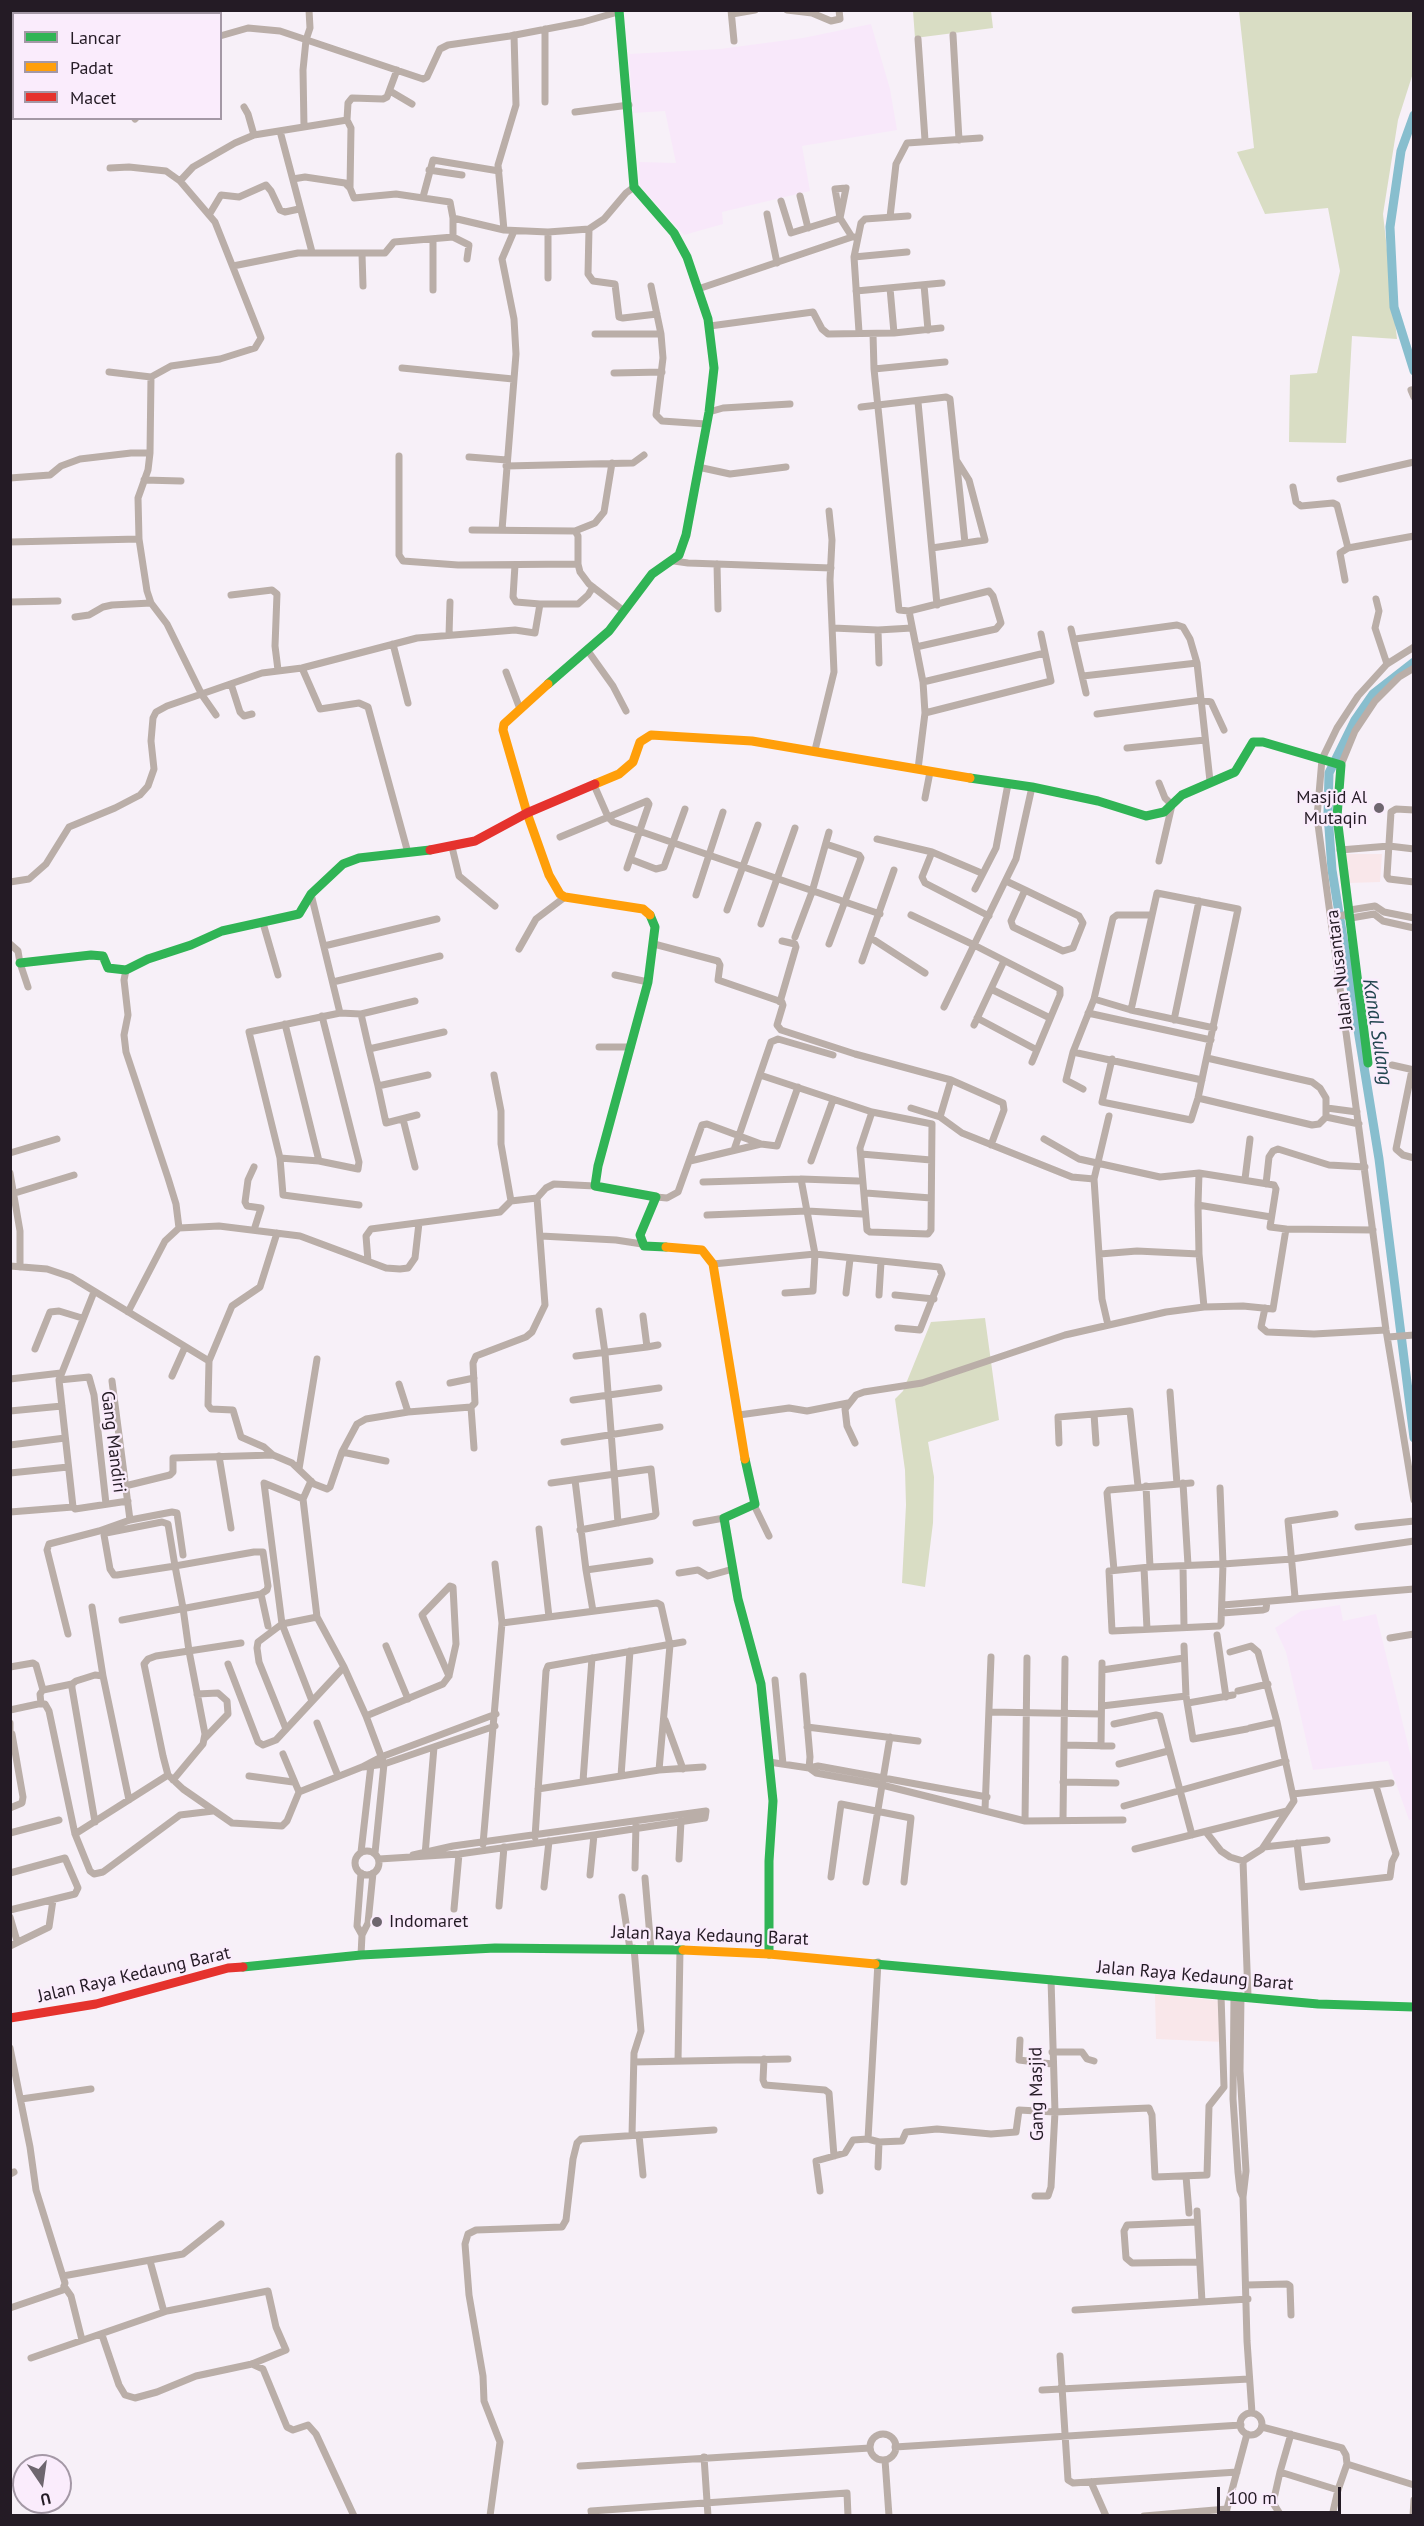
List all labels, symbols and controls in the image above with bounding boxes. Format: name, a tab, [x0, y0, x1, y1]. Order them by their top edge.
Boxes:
legend	[12, 12, 222, 120]
text: Lancar	[70, 26, 121, 49]
text: Padat	[70, 56, 113, 79]
text: Macet	[70, 86, 116, 109]
place label: Masjid Al Mutaqin	[1296, 787, 1367, 830]
marker: Masjid Al Mutaqin	[1372, 801, 1386, 815]
street label: Jalan Nusantara	[1322, 909, 1358, 1031]
water label: Kanal Sulang	[1357, 977, 1397, 1087]
street label: Gang Mandiri	[96, 1390, 130, 1494]
place label: Indomaret	[389, 1911, 468, 1933]
marker: Indomaret	[370, 1915, 384, 1929]
street label: Jalan Raya Kedaung Barat	[611, 1922, 809, 1950]
street label: Jalan Raya Kedaung Barat	[36, 1942, 232, 2008]
street label: Jalan Raya Kedaung Barat	[1096, 1957, 1294, 1995]
street label: Gang Masjid	[1025, 2047, 1049, 2141]
north arrow	[12, 2454, 72, 2514]
scale bar	[1220, 2475, 1344, 2513]
text: 100 m	[1228, 2486, 1277, 2509]
text: U	[38, 2489, 53, 2510]

